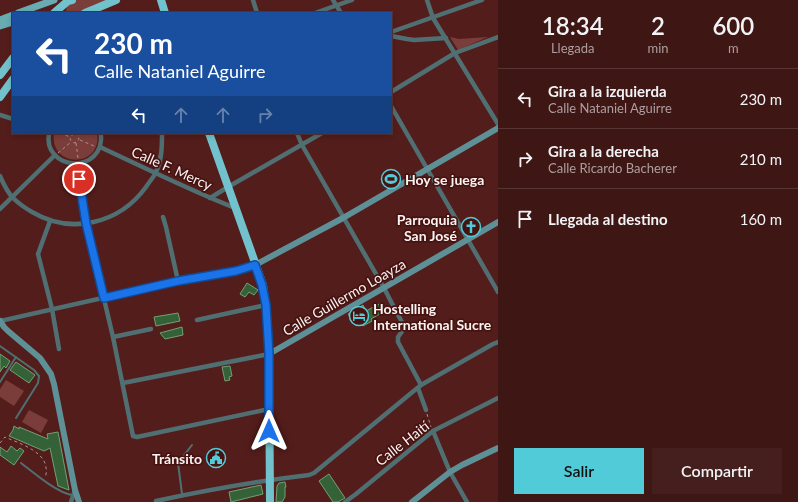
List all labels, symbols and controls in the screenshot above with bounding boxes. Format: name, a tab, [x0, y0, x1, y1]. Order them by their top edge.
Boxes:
text: 18:34	[542, 11, 604, 40]
text: 2	[651, 11, 665, 40]
text: 600	[712, 11, 754, 40]
text: 230 m	[94, 26, 173, 60]
icon: left	[28, 28, 80, 80]
text: Llegada	[551, 40, 595, 56]
text: min	[647, 40, 669, 56]
text: m	[728, 40, 739, 56]
text: Calle Nataniel Aguirre	[94, 60, 266, 82]
text: Gira a la izquierda	[548, 82, 667, 100]
icon: left	[514, 88, 536, 110]
text: 230 m	[740, 90, 782, 108]
text: Calle Nataniel Aguirre	[548, 100, 672, 116]
icon: left	[128, 104, 150, 126]
icon: ahead	[170, 104, 192, 126]
icon: ahead	[212, 104, 234, 126]
icon: right	[254, 104, 276, 126]
text: Gira a la derecha	[548, 142, 659, 160]
street label: Calle F. Mercy	[129, 143, 216, 194]
icon: right	[514, 148, 536, 170]
text: 210 m	[740, 150, 782, 168]
text: Calle Ricardo Bacherer	[548, 160, 677, 176]
pin	[62, 162, 96, 196]
icon: arrive	[68, 168, 90, 190]
sports icon: Hoy se juega	[380, 168, 402, 190]
place label: Hoy se juega	[405, 171, 484, 188]
icon: arrive	[514, 208, 536, 230]
text: Llegada al destino	[548, 210, 668, 228]
text: 160 m	[740, 210, 782, 228]
place label: Parroquia San José	[397, 211, 458, 244]
church icon: Parroquia San José	[460, 216, 482, 238]
street label: Calle Guillermo Loayza	[279, 255, 409, 339]
place label: Hostelling International Sucre	[373, 300, 492, 333]
hotel icon: Hostelling International Sucre	[348, 305, 370, 327]
position arrow	[248, 410, 290, 452]
street label: Calle Haití	[372, 416, 433, 469]
public building icon: Tránsito	[205, 447, 227, 469]
button: Salir	[514, 448, 644, 494]
button: Compartir	[652, 448, 782, 494]
place label: Tránsito	[152, 450, 202, 467]

